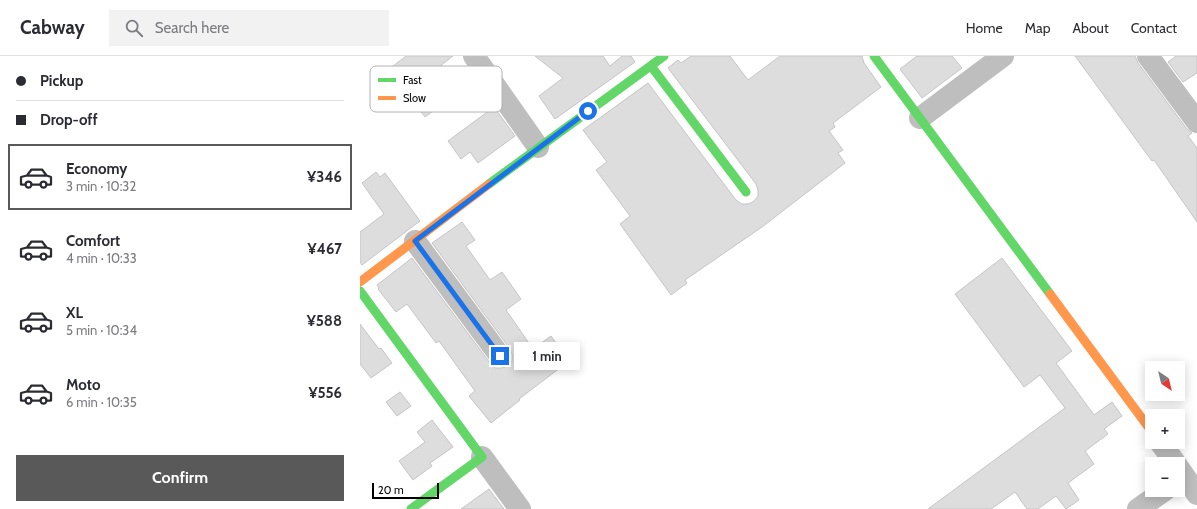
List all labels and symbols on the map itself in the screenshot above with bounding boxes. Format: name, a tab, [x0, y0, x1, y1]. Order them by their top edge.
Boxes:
legend	[370, 66, 502, 112]
text: Fast	[403, 73, 422, 87]
text: Slow	[403, 91, 426, 105]
route start	[579, 102, 597, 120]
callout: 1 min	[514, 342, 580, 370]
route end	[491, 347, 509, 365]
north arrow	[1145, 361, 1185, 401]
scale bar	[372, 481, 439, 500]

